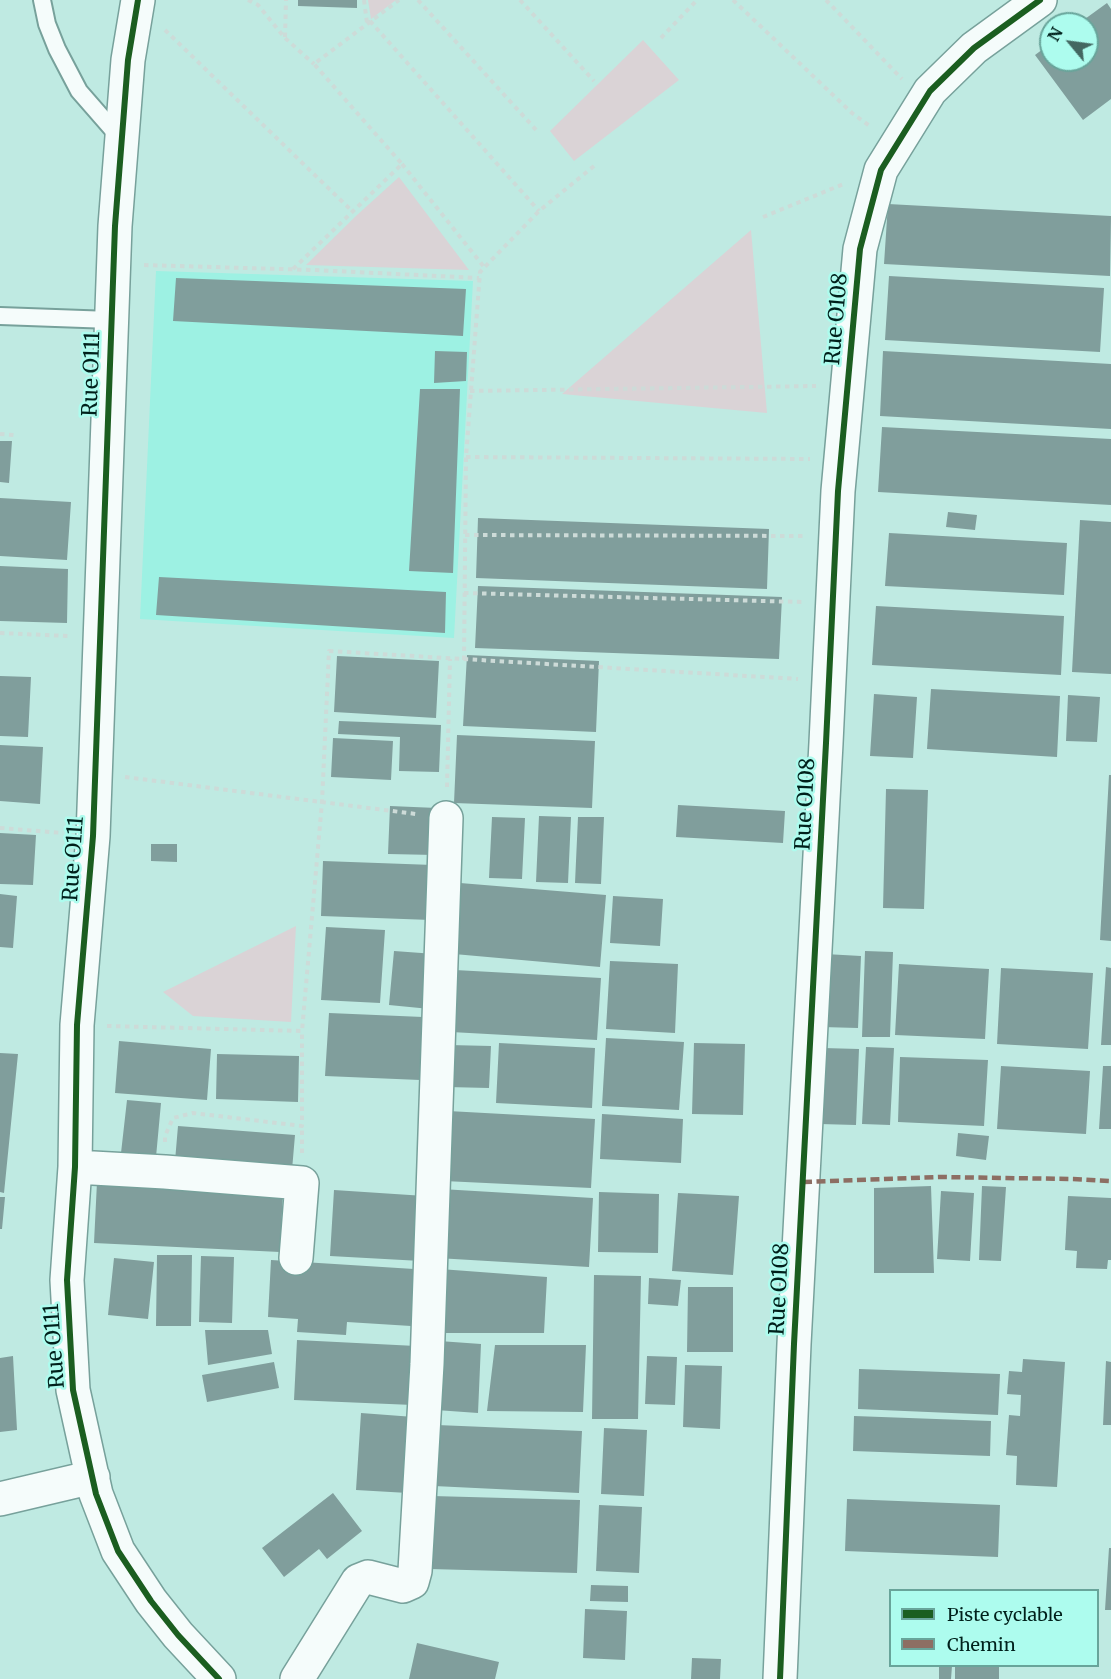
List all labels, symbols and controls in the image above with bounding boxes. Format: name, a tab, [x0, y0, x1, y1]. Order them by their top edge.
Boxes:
north arrow	[1039, 12, 1099, 72]
text: N	[1043, 24, 1067, 45]
street label: Rue O108	[820, 272, 854, 366]
street label: Rue O111	[78, 331, 106, 417]
street label: Rue O108	[791, 757, 821, 851]
street label: Rue O111	[58, 816, 90, 902]
street label: Rue O108	[765, 1242, 795, 1336]
street label: Rue O111	[39, 1303, 71, 1389]
legend	[889, 1589, 1099, 1667]
text: Piste cyclable	[947, 1603, 1063, 1626]
text: Chemin	[947, 1633, 1016, 1656]

